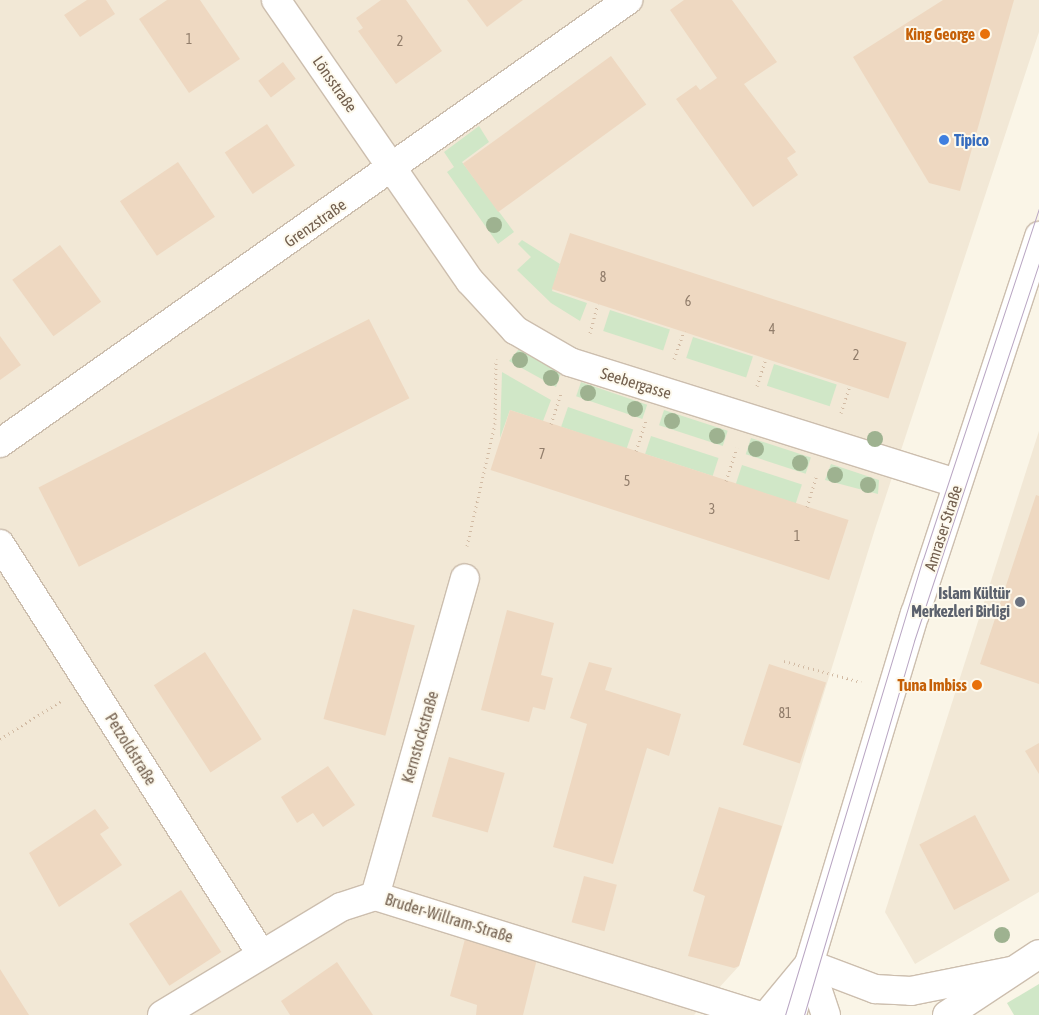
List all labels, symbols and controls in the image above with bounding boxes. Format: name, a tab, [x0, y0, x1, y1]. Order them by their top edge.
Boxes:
place label: King George	[905, 24, 975, 44]
marker: King George	[979, 28, 991, 40]
house number: 1	[186, 31, 192, 47]
house number: 2	[397, 33, 403, 49]
street label: Lönsstraße	[309, 52, 361, 116]
place label: Tipico	[954, 130, 989, 150]
marker: Tipico	[938, 134, 950, 146]
street label: Grenzstraße	[280, 195, 350, 251]
house number: 8	[600, 269, 606, 285]
house number: 6	[685, 293, 691, 309]
house number: 4	[769, 321, 775, 337]
house number: 2	[853, 347, 859, 363]
street label: Seebergasse	[598, 363, 674, 403]
house number: 7	[539, 446, 545, 462]
house number: 5	[624, 473, 630, 489]
street label: Amraser Straße	[920, 483, 966, 573]
house number: 3	[709, 501, 715, 517]
house number: 1	[794, 528, 800, 544]
place label: Islam Kültür Merkezleri Birligi	[911, 583, 1010, 621]
marker: Islam Kültür Merkezleri Birligi	[1014, 596, 1026, 608]
place label: Tuna Imbiss	[897, 675, 967, 695]
marker: Tuna Imbiss	[971, 679, 983, 691]
street label: Kernstockstraße	[398, 689, 442, 785]
house number: 81	[778, 705, 792, 721]
street label: Petzoldstraße	[101, 709, 161, 789]
street label: Bruder-Willram-Straße	[383, 889, 515, 947]

